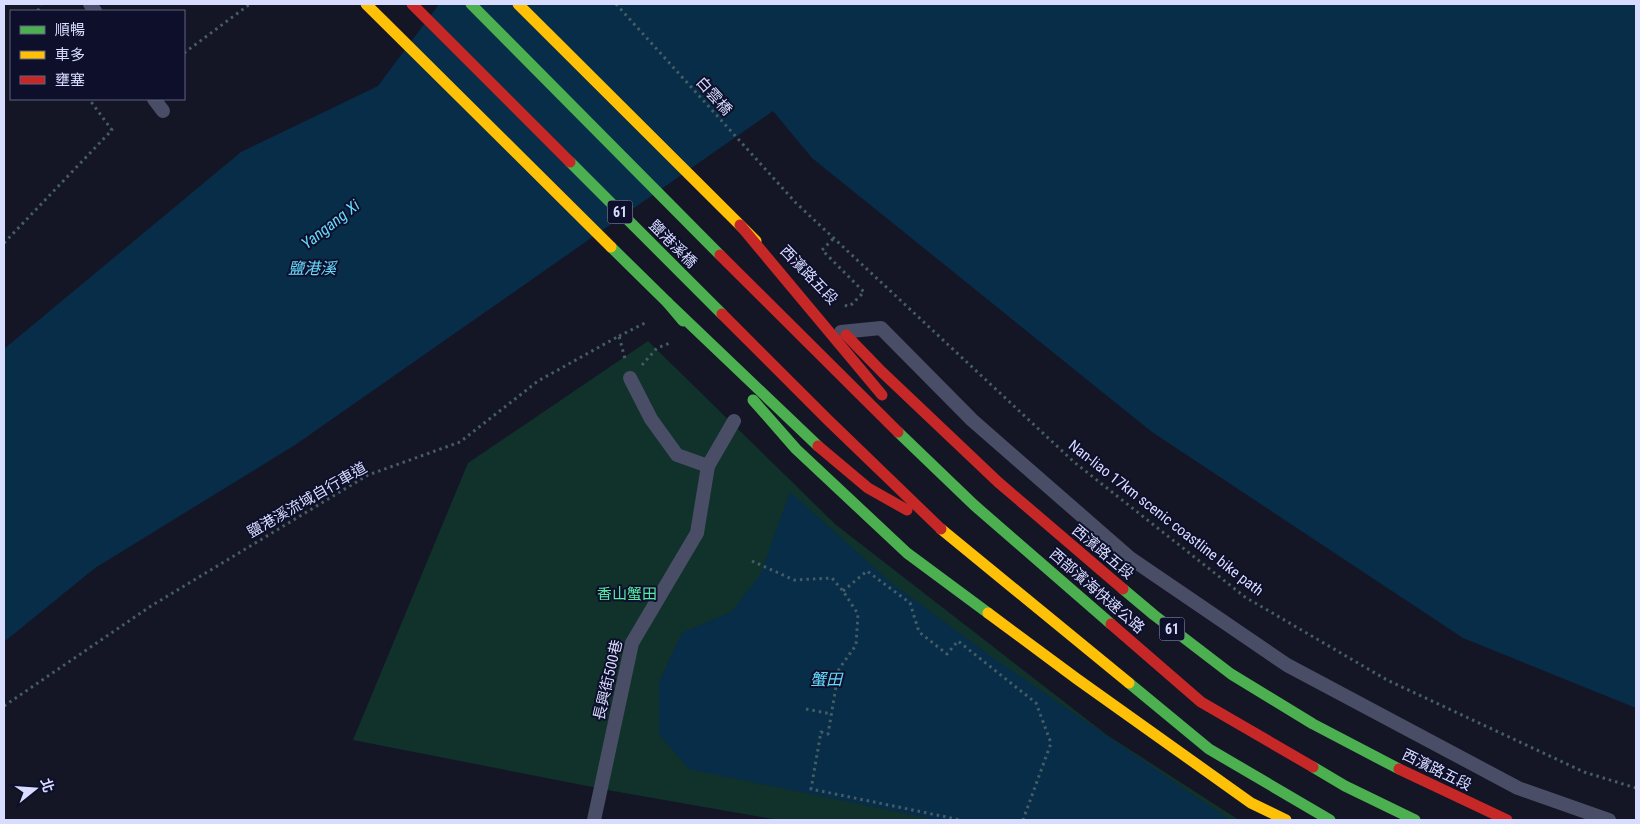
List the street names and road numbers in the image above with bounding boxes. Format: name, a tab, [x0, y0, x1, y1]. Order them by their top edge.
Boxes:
street label: 白雲橋	[692, 73, 736, 119]
road number: 61	[608, 200, 632, 223]
street label: 鹽港溪橋	[645, 216, 701, 272]
street label: 西濱路五段	[776, 242, 842, 308]
street label: Nan-liao 17km scenic coastline bike path	[1065, 436, 1267, 600]
street label: 鹽港溪流域自行車道	[244, 458, 370, 542]
street label: 西濱路五段	[1068, 521, 1138, 583]
street label: 西部濱海快速公路	[1046, 545, 1148, 637]
road number: 61	[1160, 618, 1184, 640]
street label: 長興街500巷	[590, 638, 626, 722]
street label: 西濱路五段	[1399, 745, 1475, 795]

